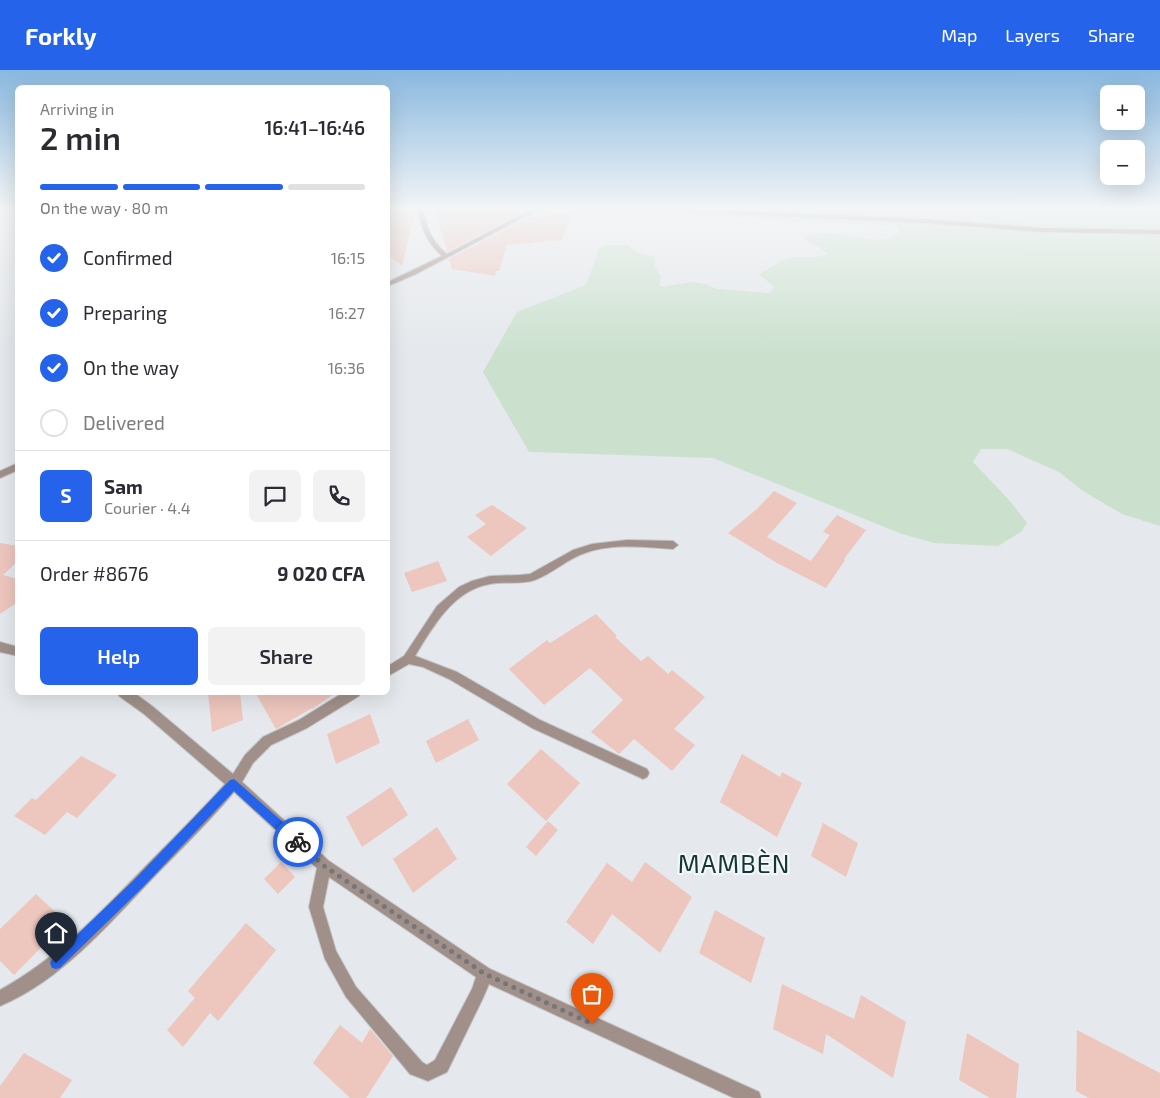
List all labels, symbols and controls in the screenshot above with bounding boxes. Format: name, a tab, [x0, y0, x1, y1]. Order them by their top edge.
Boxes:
text: Forkly	[25, 21, 97, 50]
text: Map	[941, 24, 977, 46]
text: Layers	[1005, 24, 1060, 46]
text: Share	[1088, 24, 1135, 46]
map controls	[1100, 85, 1145, 185]
button: +	[1100, 85, 1145, 130]
text: Arriving in	[40, 99, 114, 118]
text: 16:41–16:46	[264, 116, 365, 139]
text: 2 min	[40, 118, 121, 156]
button: −	[1100, 140, 1145, 185]
text: On the way · 80 m	[40, 198, 168, 217]
icon: check	[40, 244, 68, 272]
text: Confirmed	[83, 246, 173, 269]
text: 16:15	[331, 248, 365, 267]
icon: check	[40, 299, 68, 327]
text: Preparing	[83, 301, 167, 324]
text: 16:27	[329, 303, 365, 322]
icon: check	[40, 354, 68, 382]
text: On the way	[83, 356, 179, 379]
text: 16:36	[328, 358, 365, 377]
text: Delivered	[83, 411, 165, 434]
button: chat	[249, 470, 301, 522]
button: phone	[313, 470, 365, 522]
text: Sam	[104, 475, 143, 498]
text: S	[60, 484, 72, 507]
text: Courier · 4.4	[104, 498, 191, 517]
text: Order #8676	[40, 562, 149, 585]
text: 9 020 CFA	[277, 562, 365, 585]
button: Help	[40, 627, 198, 685]
button: Share	[208, 627, 365, 685]
courier	[273, 817, 323, 867]
icon: bike	[284, 828, 312, 856]
district label: MAMBÈN	[678, 848, 790, 878]
pin	[35, 912, 77, 963]
icon: home	[42, 919, 70, 947]
pin	[571, 973, 613, 1024]
icon: bag	[578, 980, 606, 1008]

